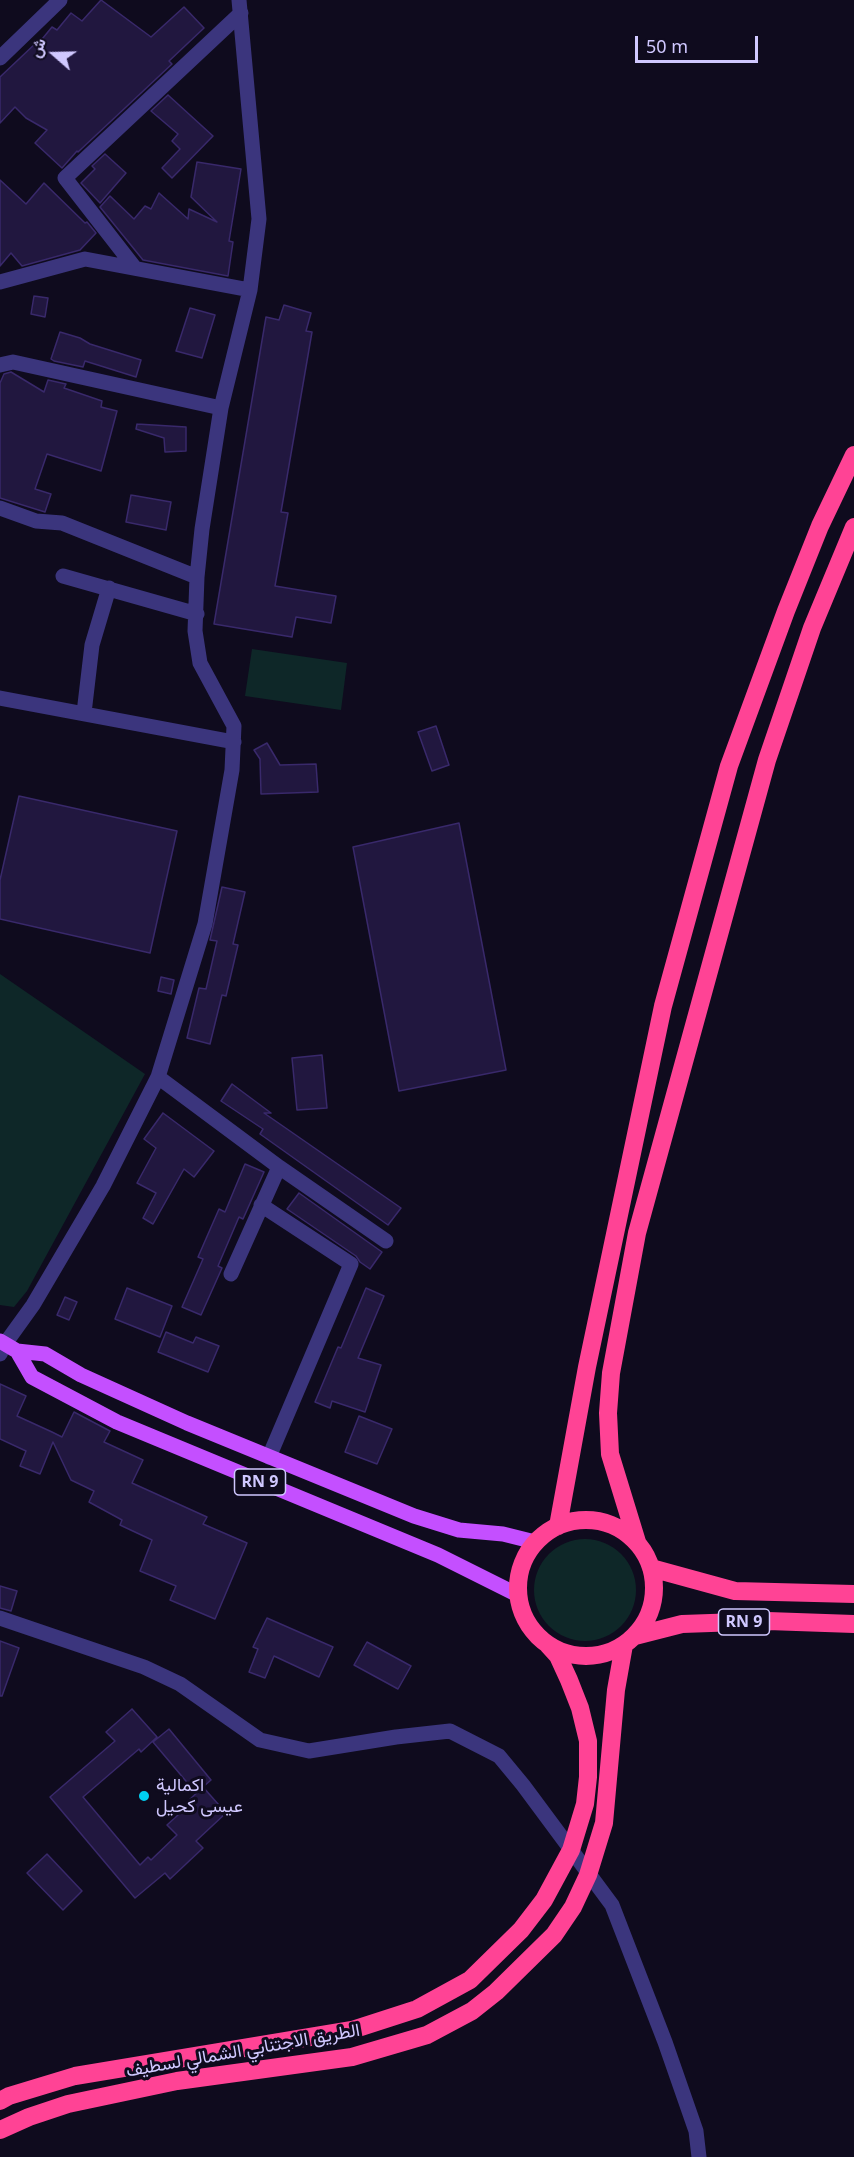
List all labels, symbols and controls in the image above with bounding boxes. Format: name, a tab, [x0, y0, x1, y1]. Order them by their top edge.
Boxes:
north arrow	[24, 24, 84, 84]
scale bar	[638, 24, 761, 62]
text: 50 m	[646, 34, 688, 58]
text: ش	[23, 35, 51, 61]
road number: RN 9	[234, 1469, 286, 1495]
road number: RN 9	[718, 1609, 770, 1635]
place label: اكمالية عيسى كحيل	[156, 1775, 243, 1818]
marker: اكمالية عيسى كحيل	[137, 1789, 151, 1803]
street label: الطريق الاجتنابي الشمالي لسطيف	[124, 2020, 362, 2082]

